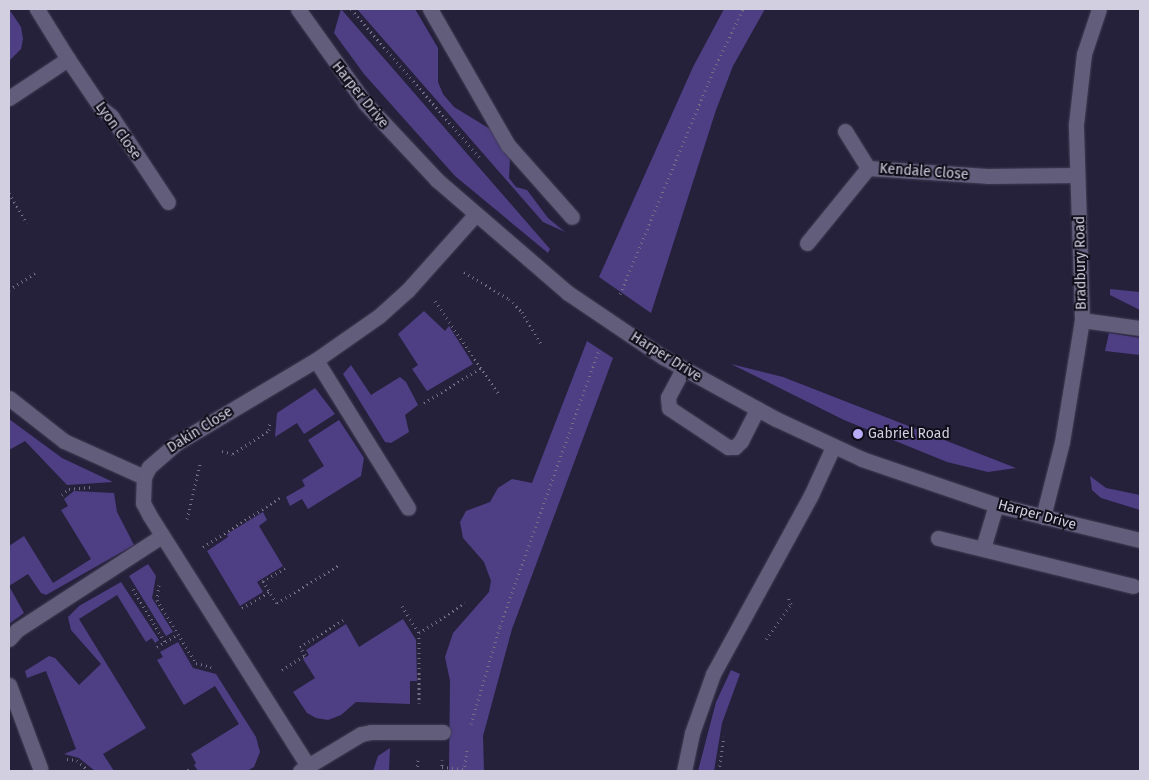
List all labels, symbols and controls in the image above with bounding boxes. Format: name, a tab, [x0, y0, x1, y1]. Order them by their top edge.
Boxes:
street label: Harper Drive	[328, 58, 392, 132]
street label: Lyon Close	[92, 99, 144, 163]
street label: Kendale Close	[879, 161, 969, 183]
street label: Bradbury Road	[1072, 216, 1090, 310]
street label: Harper Drive	[627, 329, 705, 385]
street label: Dakin Close	[164, 403, 236, 457]
place label: Gabriel Road	[868, 426, 950, 442]
marker: Gabriel Road	[852, 428, 864, 440]
street label: Harper Drive	[996, 496, 1078, 534]

